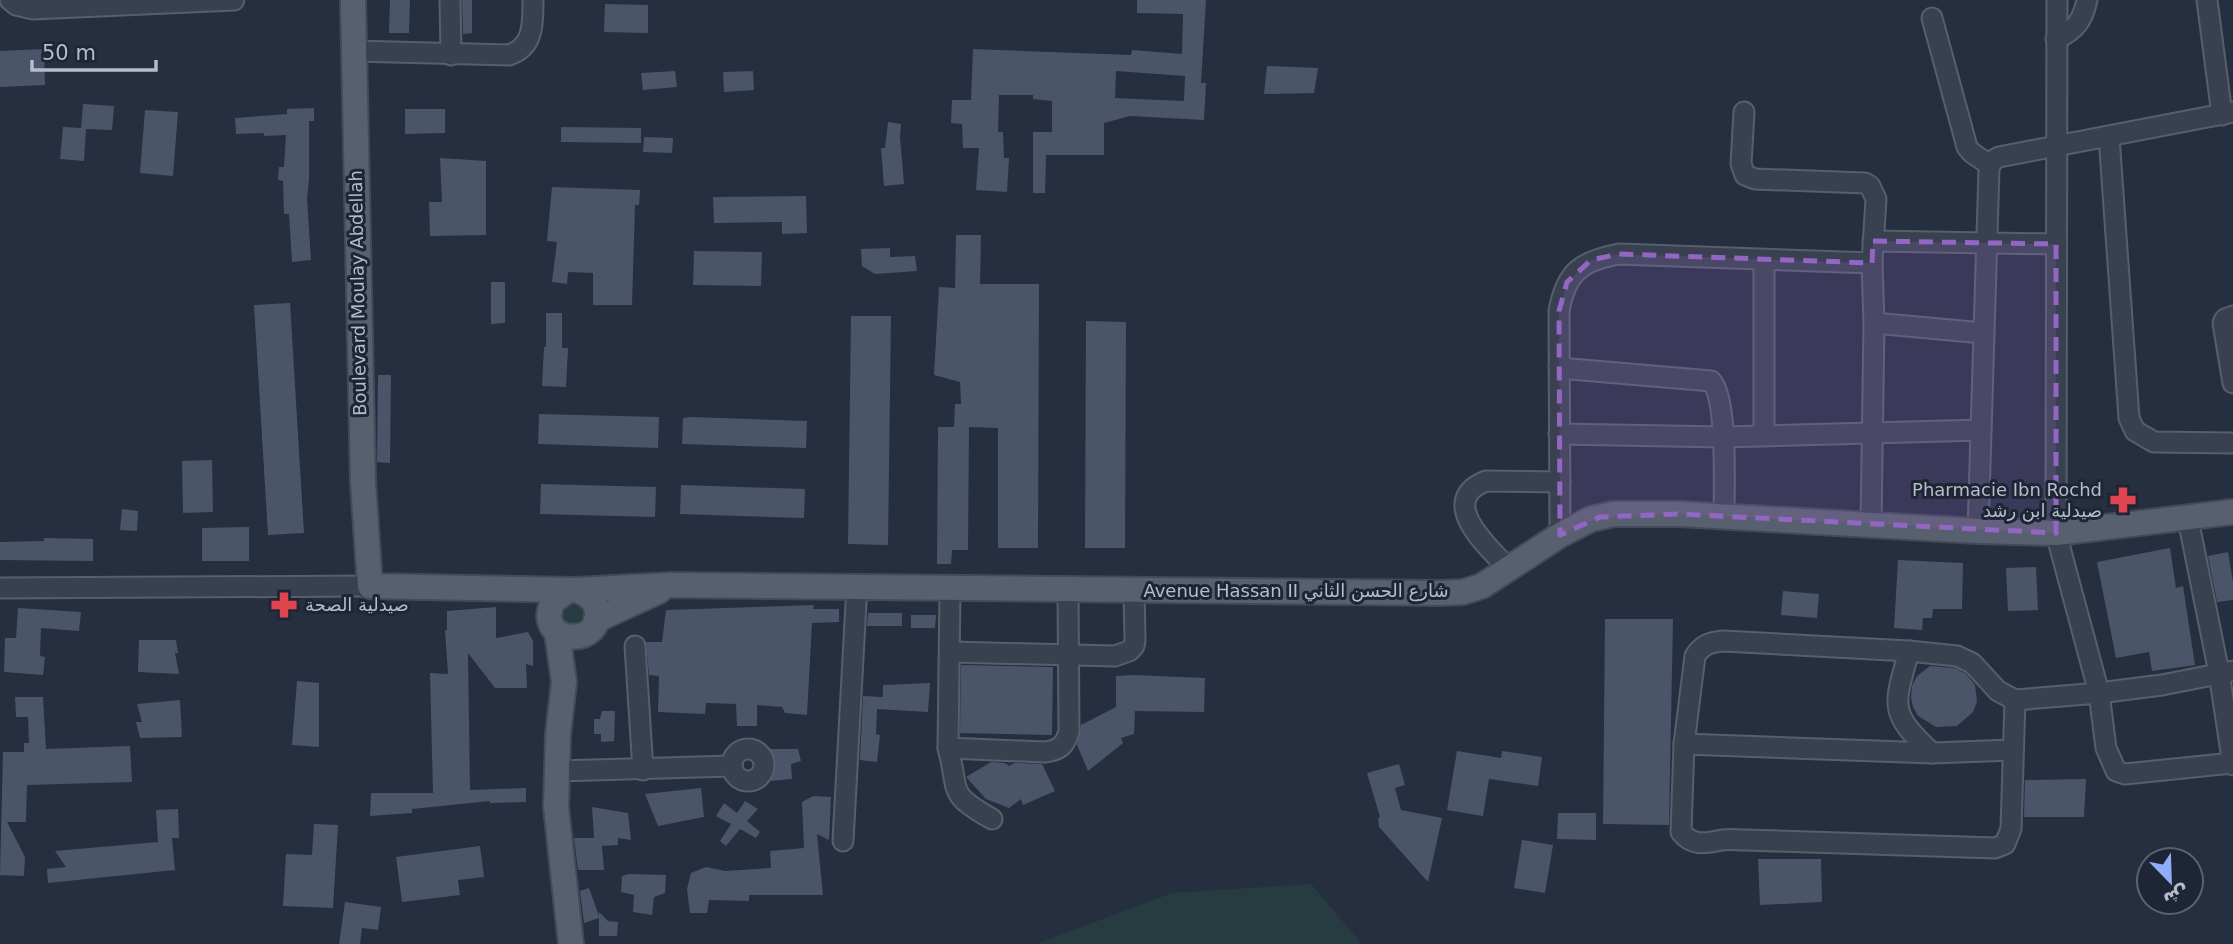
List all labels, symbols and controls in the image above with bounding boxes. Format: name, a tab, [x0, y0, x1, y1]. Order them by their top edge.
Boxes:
scale bar	[32, 28, 156, 72]
text: 50 m	[42, 41, 96, 65]
street label: Boulevard Moulay Abdellah	[345, 170, 370, 416]
place label: Pharmacie Ibn Rochd صيدلية ابن رشد	[1912, 479, 2102, 522]
pharmacy icon: Pharmacie Ibn Rochd صيدلية ابن رشد	[2108, 485, 2138, 515]
street label: Avenue Hassan II شارع الحسن الثاني	[1143, 580, 1449, 602]
pharmacy icon: صيدلية الصحة	[269, 590, 299, 620]
place label: صيدلية الصحة	[305, 594, 409, 615]
north arrow	[2135, 846, 2205, 916]
text: ش	[2160, 880, 2193, 912]

